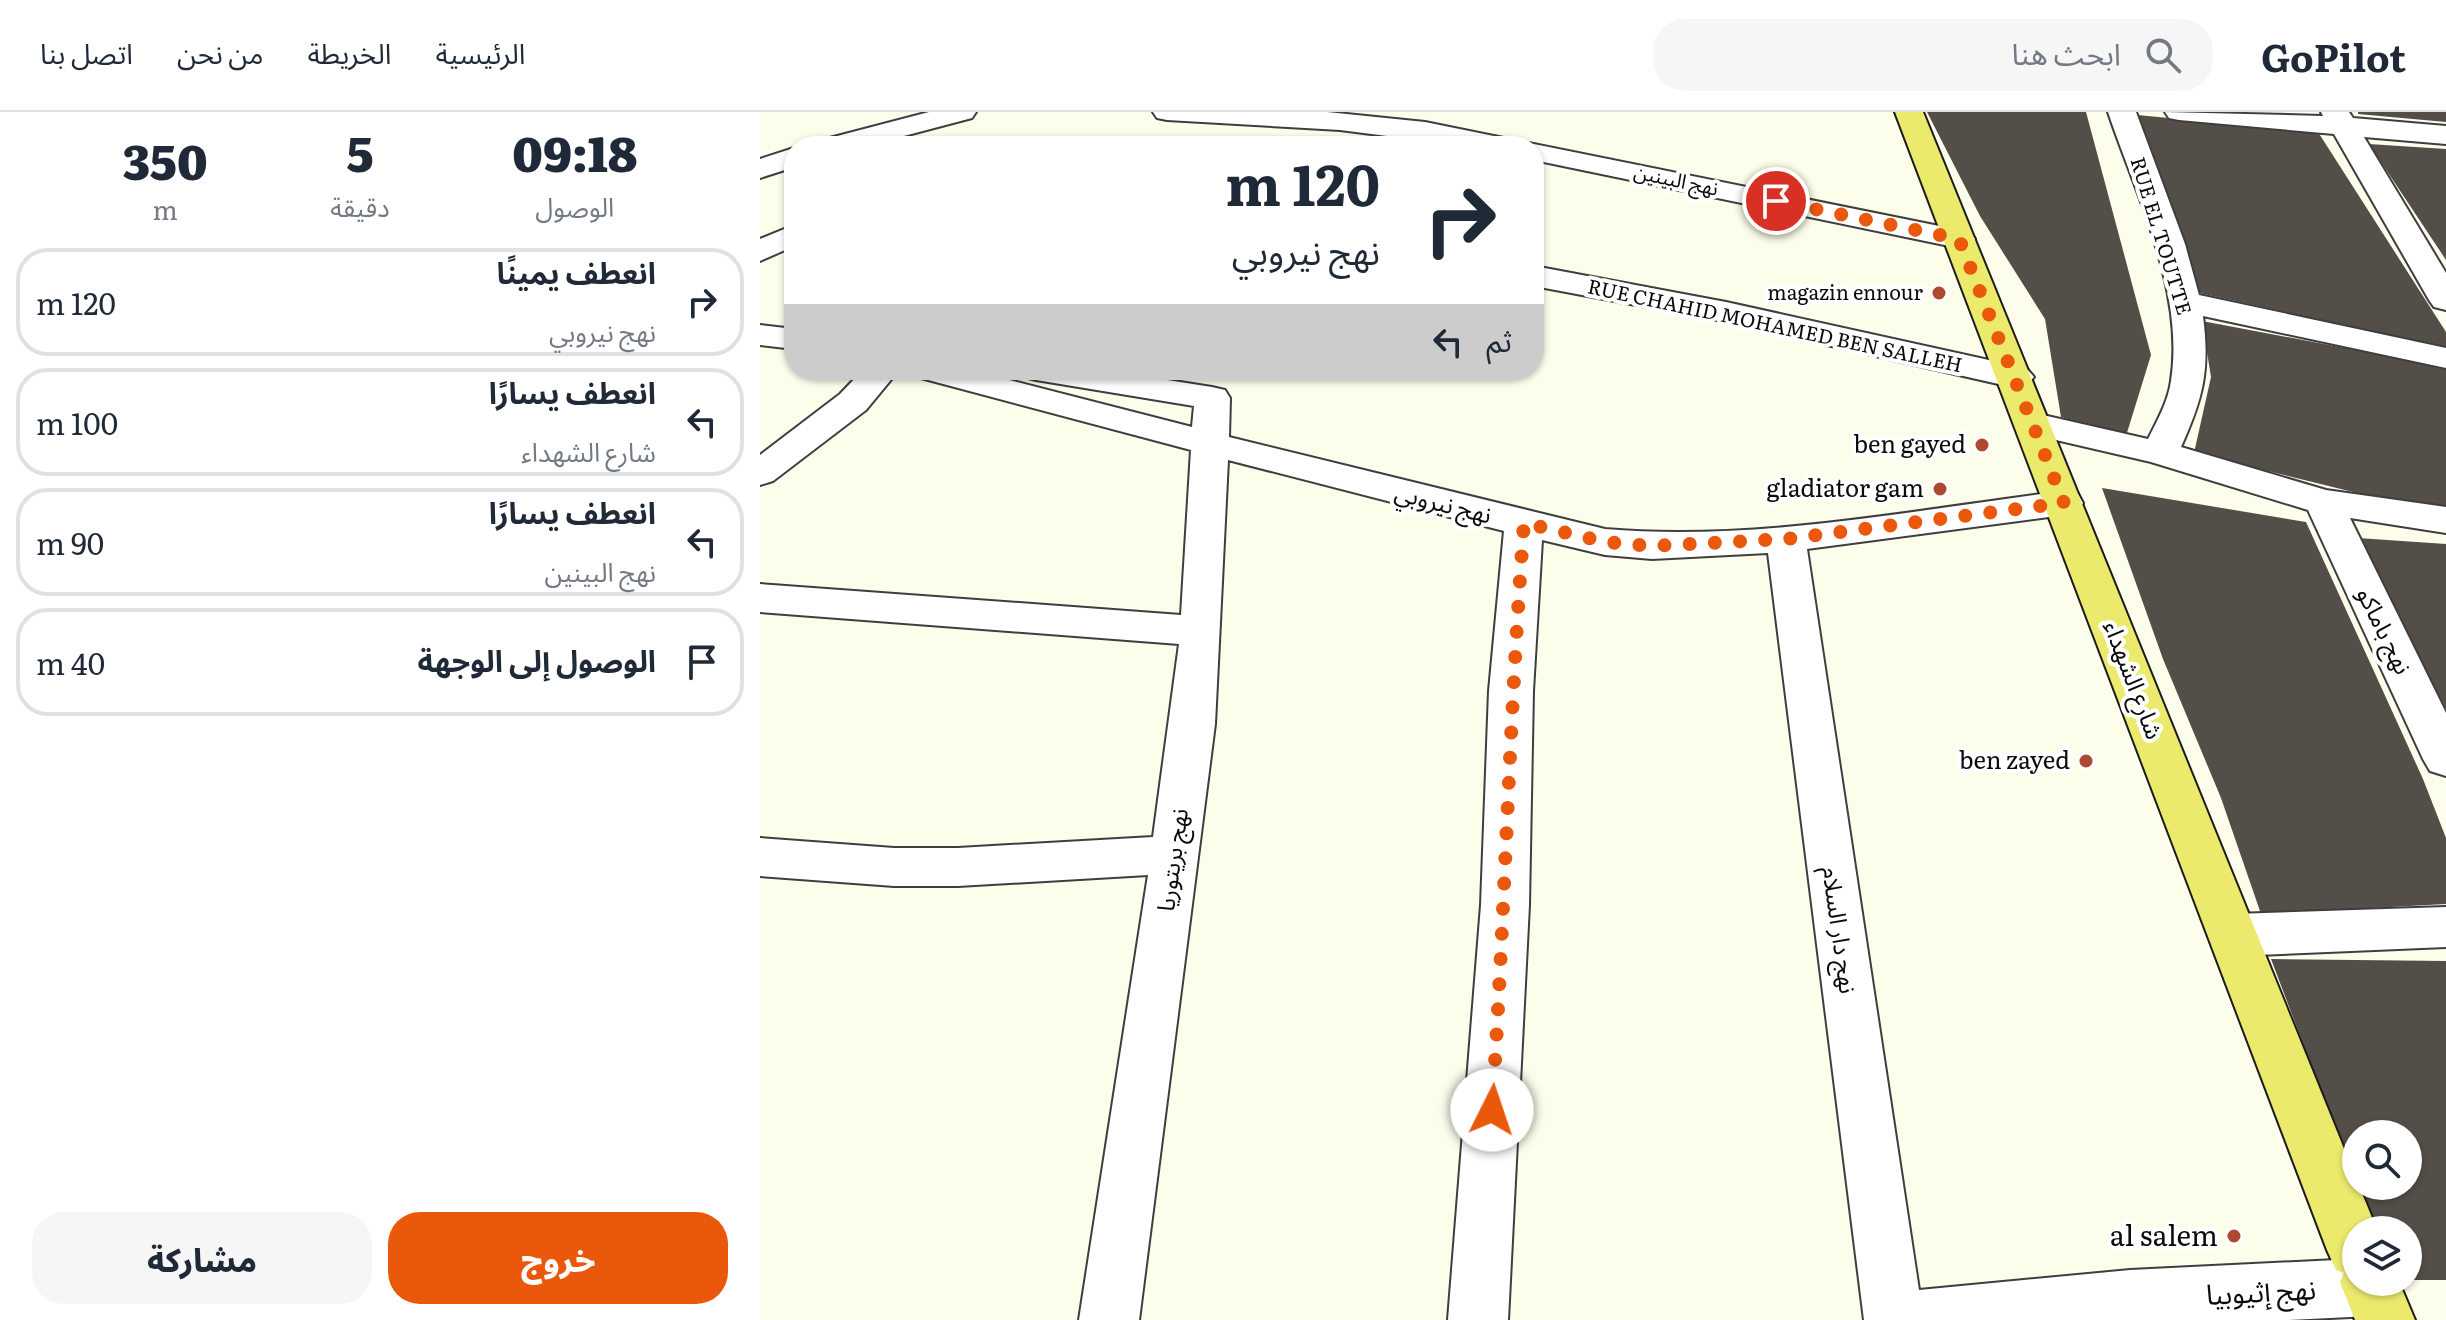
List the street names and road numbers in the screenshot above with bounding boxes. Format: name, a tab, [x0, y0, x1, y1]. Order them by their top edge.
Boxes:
street label: RUE EL TOUTTE	[2125, 153, 2201, 318]
street label: نهج البينين	[1631, 154, 1721, 204]
street label: RUE CHAHID MOHAMED BEN SALLEH	[1585, 270, 1966, 378]
street label: نهج نيروبي	[1391, 473, 1496, 534]
street label: نهج باماكو	[2348, 580, 2422, 680]
street label: شارع الشهداء	[2095, 615, 2174, 744]
street label: نهج بريتوريا	[1146, 806, 1197, 914]
street label: نهج دار السلام	[1812, 864, 1868, 996]
street label: نهج إثيوبيا	[2205, 1266, 2317, 1316]

